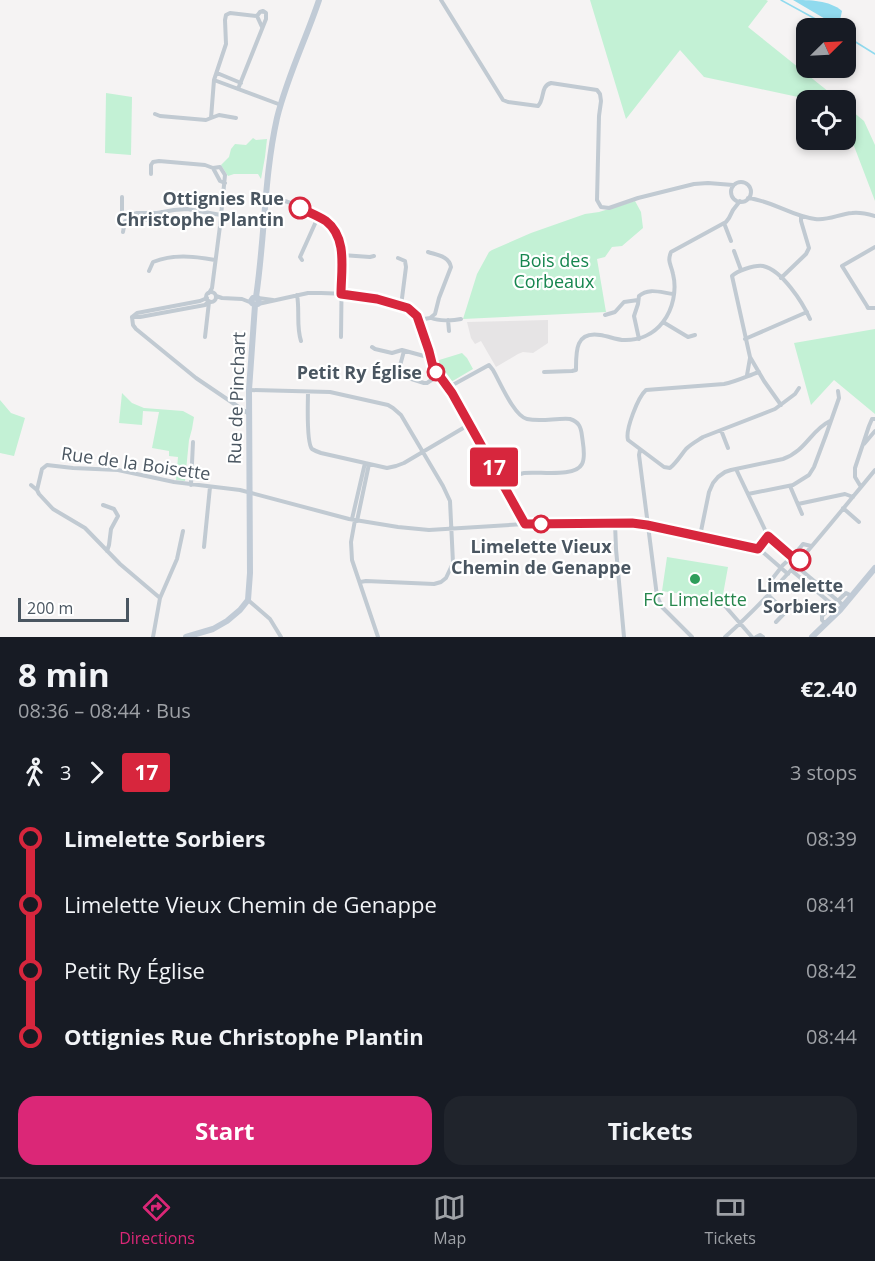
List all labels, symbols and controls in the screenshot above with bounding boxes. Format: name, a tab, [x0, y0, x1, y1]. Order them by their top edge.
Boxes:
north arrow	[796, 18, 856, 78]
map controls	[796, 18, 856, 150]
button: locate	[796, 90, 856, 150]
place label: Ottignies Rue Christophe Plantin	[116, 186, 284, 231]
marker: Ottignies Rue Christophe Plantin	[289, 197, 311, 219]
park label: Bois des Corbeaux	[513, 248, 595, 293]
street label: Rue de Pinchart	[222, 331, 250, 465]
place label: Petit Ry Église	[297, 360, 422, 384]
marker: Petit Ry Église	[427, 363, 445, 381]
street label: Rue de la Boisette	[60, 441, 212, 485]
line badge: 17	[467, 448, 521, 486]
text: 17	[482, 453, 506, 481]
marker: Limelette Vieux Chemin de Genappe	[532, 515, 550, 533]
place label: Limelette Vieux Chemin de Genappe	[451, 534, 631, 579]
marker: Limelette Sorbiers	[789, 549, 811, 571]
marker: FC Limelette	[688, 572, 702, 586]
place label: Limelette Sorbiers	[757, 573, 843, 618]
place label: FC Limelette	[643, 587, 747, 611]
scale bar	[18, 595, 129, 622]
text: 200 m	[27, 597, 73, 619]
text: 8 min	[18, 652, 110, 697]
text: €2.40	[800, 673, 857, 703]
text: 08:36 – 08:44 · Bus	[18, 697, 191, 724]
icon: walk	[18, 756, 51, 789]
icon: forward	[80, 756, 113, 789]
text: 17	[134, 758, 158, 786]
text: 3	[60, 759, 71, 786]
text: 3 stops	[790, 759, 857, 786]
text: Limelette Sorbiers	[64, 823, 266, 853]
text: 08:39	[806, 825, 857, 852]
text: Limelette Vieux Chemin de Genappe	[64, 889, 437, 919]
text: 08:41	[806, 891, 857, 918]
text: Petit Ry Église	[64, 955, 205, 985]
text: 08:42	[806, 957, 857, 984]
text: Ottignies Rue Christophe Plantin	[64, 1021, 424, 1051]
text: 08:44	[806, 1023, 857, 1050]
button: Start	[18, 1096, 432, 1165]
button: Tickets	[444, 1096, 857, 1165]
tab: Directions	[119, 1191, 195, 1249]
tab: Map	[433, 1191, 466, 1249]
tab: Tickets	[705, 1191, 756, 1249]

